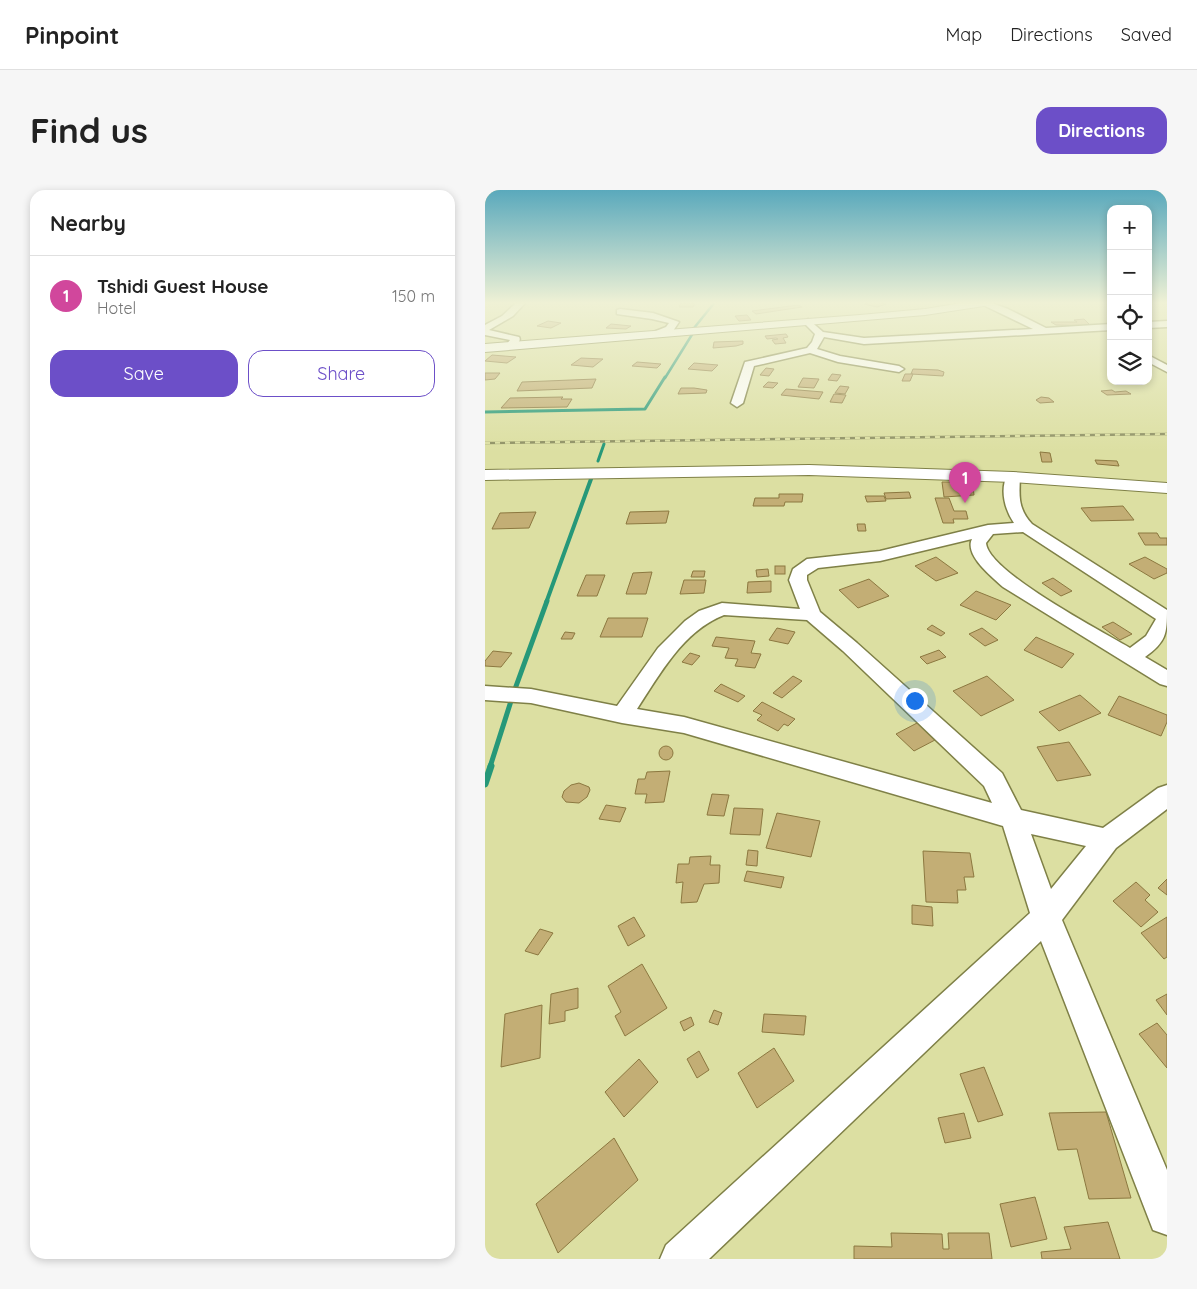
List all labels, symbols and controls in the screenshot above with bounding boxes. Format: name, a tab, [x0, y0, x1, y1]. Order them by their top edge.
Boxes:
text: Pinpoint	[25, 20, 119, 50]
text: Map	[945, 23, 982, 46]
text: Directions	[1010, 23, 1093, 46]
text: Saved	[1121, 23, 1172, 46]
button: Directions	[1036, 107, 1167, 154]
text: Find us	[30, 108, 148, 152]
map controls	[1107, 205, 1152, 385]
button: +	[1107, 205, 1152, 250]
text: Nearby	[50, 210, 126, 236]
button: −	[1107, 250, 1152, 295]
text: Tshidi Guest House	[97, 274, 268, 298]
text: 1	[63, 286, 69, 306]
text: 150 m	[392, 286, 435, 306]
button: locate	[1107, 295, 1152, 340]
text: Hotel	[97, 298, 136, 318]
button: layers	[1107, 340, 1152, 385]
button: Save	[50, 350, 238, 397]
button: Share	[248, 350, 435, 397]
pin: 1	[949, 462, 981, 503]
your location	[902, 688, 928, 714]

